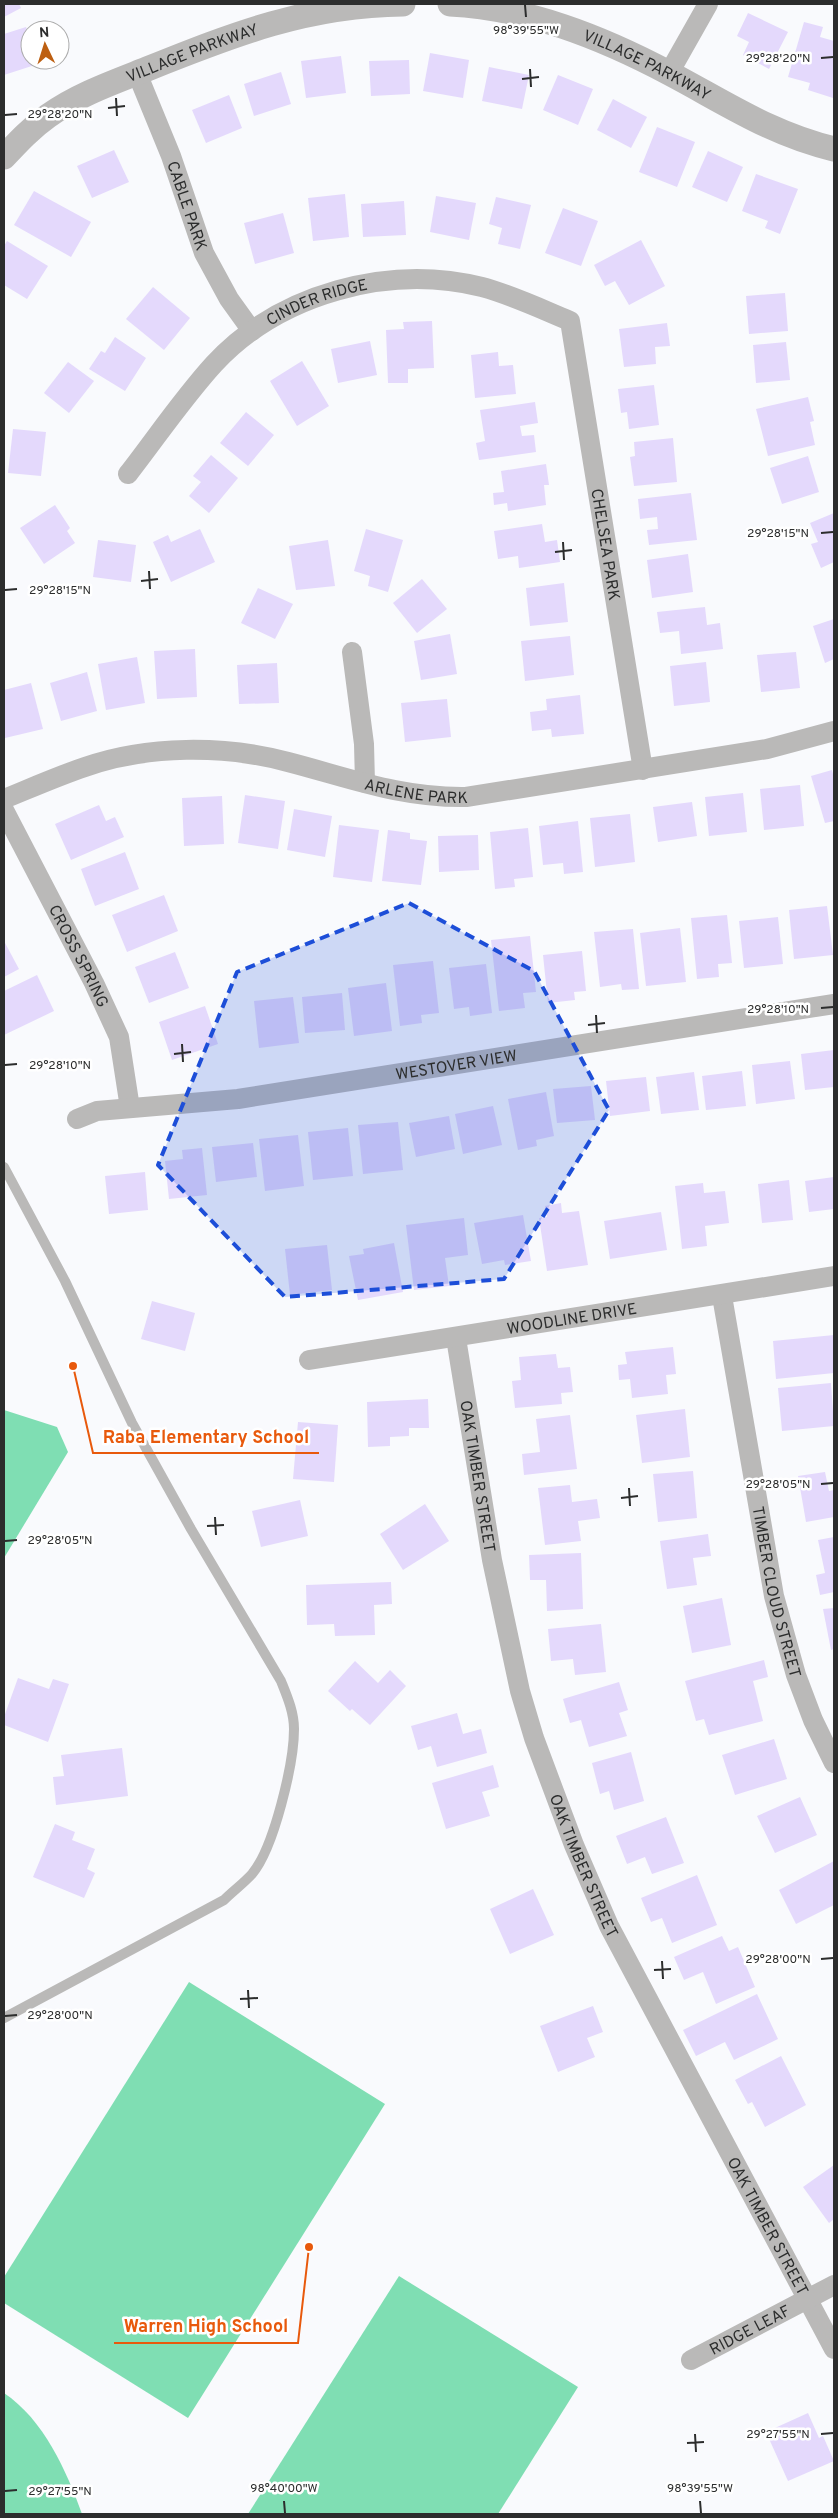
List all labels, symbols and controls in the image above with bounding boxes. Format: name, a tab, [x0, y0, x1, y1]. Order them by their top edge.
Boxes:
north arrow	[20, 20, 70, 70]
street label: VILLAGE PARKWAY	[124, 20, 261, 88]
text: 98°39'55"W	[493, 23, 559, 39]
text: N	[39, 25, 50, 42]
street label: VILLAGE PARKWAY	[580, 26, 714, 106]
text: 29°28'20"N	[745, 51, 811, 67]
text: 29°28'20"N	[27, 107, 93, 123]
street label: CABLE PARK	[161, 159, 210, 254]
street label: CINDER RIDGE	[263, 276, 369, 331]
street label: CHELSEA PARK	[585, 487, 623, 602]
text: 29°28'15"N	[747, 526, 809, 542]
text: 29°28'15"N	[29, 583, 91, 599]
street label: ARLENE PARK	[362, 775, 468, 809]
street label: CROSS SPRING	[43, 902, 112, 1011]
text: 29°28'10"N	[747, 1002, 809, 1018]
street label: WESTOVER VIEW	[394, 1047, 519, 1086]
text: 29°28'10"N	[29, 1058, 91, 1074]
street label: WOODLINE DRIVE	[506, 1300, 638, 1340]
street label: OAK TIMBER STREET	[454, 1399, 499, 1554]
callout: Raba Elementary School	[93, 1420, 319, 1453]
text: Raba Elementary School	[103, 1427, 309, 1450]
text: 29°28'05"N	[745, 1477, 811, 1493]
street label: TIMBER CLOUD STREET	[747, 1505, 804, 1680]
text: 29°28'05"N	[27, 1533, 93, 1549]
street label: OAK TIMBER STREET	[544, 1792, 621, 1942]
text: 29°28'00"N	[745, 1952, 811, 1968]
text: 29°28'00"N	[27, 2008, 93, 2024]
street label: OAK TIMBER STREET	[722, 2154, 812, 2299]
street label: RIDGE LEAF	[707, 2302, 794, 2361]
callout: Warren High School	[114, 2310, 298, 2343]
text: Warren High School	[124, 2316, 288, 2339]
text: 29°27'55"N	[746, 2427, 810, 2443]
text: 98°40'00"W	[250, 2481, 318, 2497]
text: 98°39'55"W	[667, 2481, 733, 2497]
text: 29°27'55"N	[28, 2484, 92, 2500]

